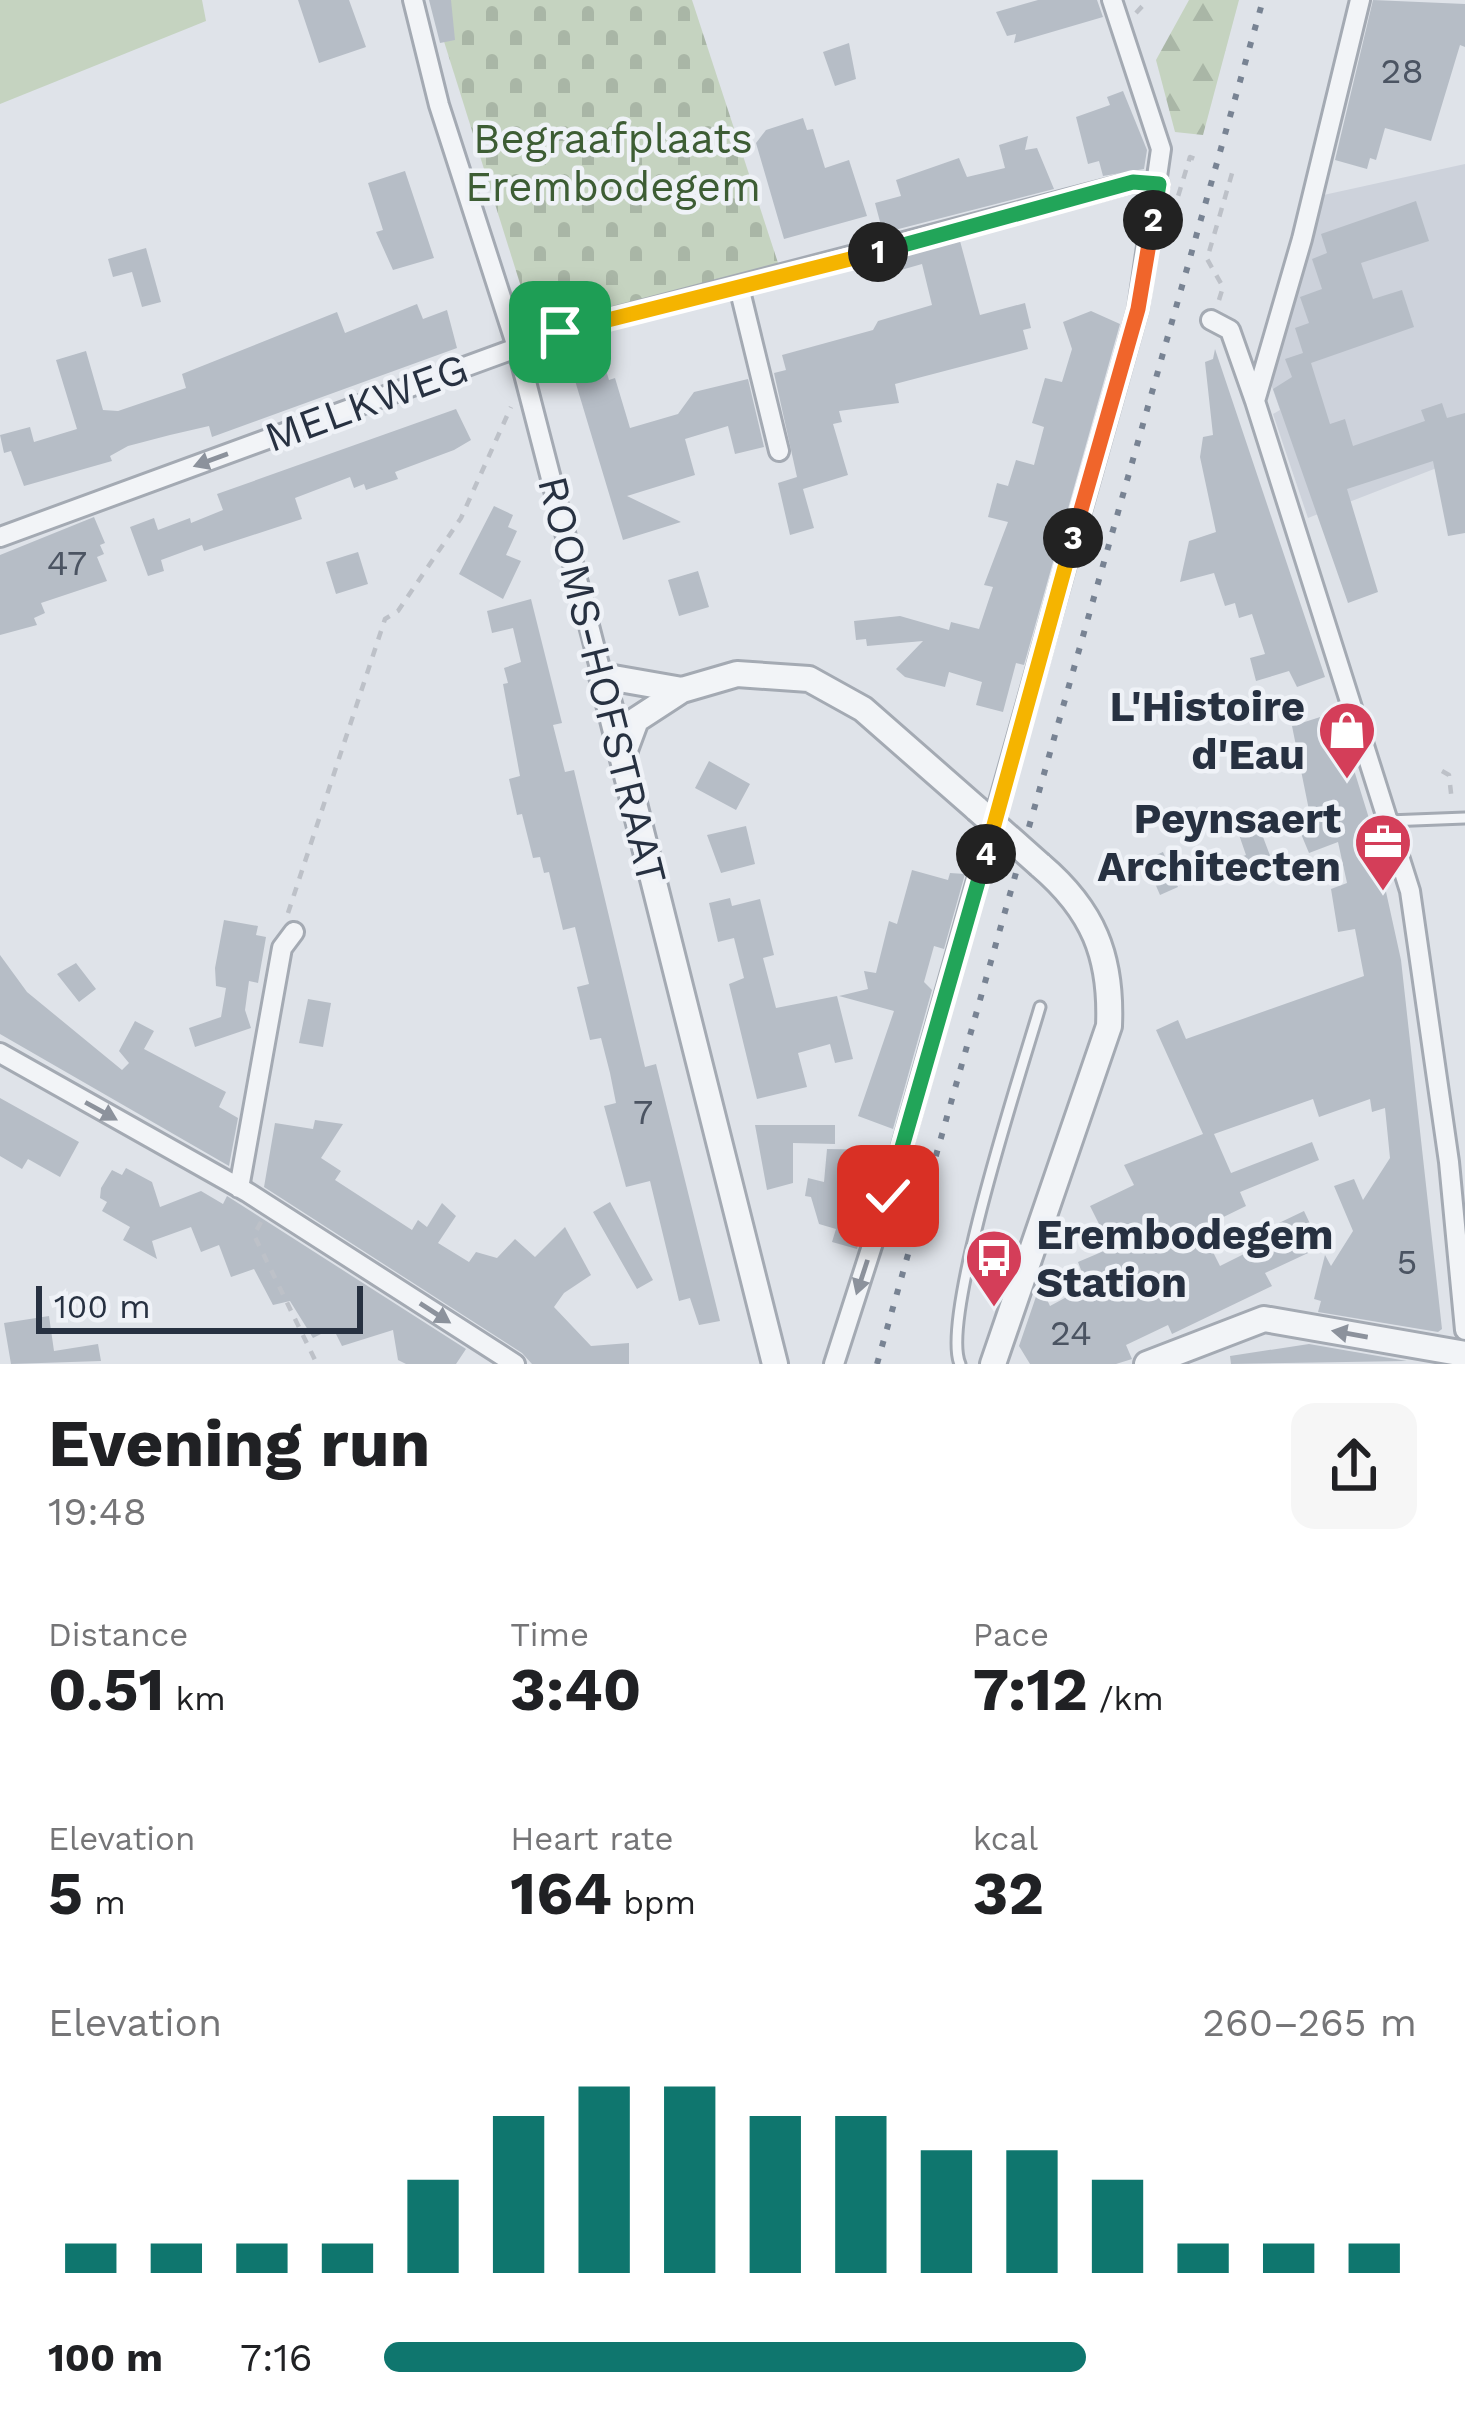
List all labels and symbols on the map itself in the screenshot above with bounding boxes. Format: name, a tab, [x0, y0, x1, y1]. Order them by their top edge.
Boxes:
house number: 28	[1380, 50, 1424, 92]
park label: Begraafplaats Erembodegem	[465, 114, 761, 211]
pin: 2	[1123, 190, 1183, 250]
pin: 1	[848, 222, 908, 282]
pin	[509, 281, 611, 383]
street label: MELKWEG	[258, 343, 474, 462]
one-way arrow	[192, 451, 228, 470]
street label: ROOMS-HOFSTRAAT	[528, 471, 677, 889]
pin: 3	[1043, 508, 1103, 568]
house number: 47	[47, 542, 87, 584]
place label: L'Histoire d'Eau	[1110, 682, 1305, 779]
shop icon: L'Histoire d'Eau	[1316, 699, 1378, 781]
place label: Peynsaert Architecten	[1098, 794, 1341, 891]
office icon: Peynsaert Architecten	[1352, 811, 1414, 893]
pin: 4	[956, 824, 1016, 884]
house number: 7	[633, 1091, 653, 1133]
one-way arrow	[85, 1100, 118, 1121]
pin	[837, 1145, 939, 1247]
place label: Erembodegem Station	[1036, 1210, 1334, 1307]
bus stop icon: Erembodegem Station	[963, 1227, 1025, 1309]
house number: 5	[1397, 1241, 1417, 1283]
one-way arrow	[852, 1259, 871, 1296]
scale bar	[36, 1280, 363, 1333]
one-way arrow	[419, 1301, 451, 1323]
house number: 24	[1050, 1312, 1092, 1354]
one-way arrow	[1330, 1324, 1368, 1343]

